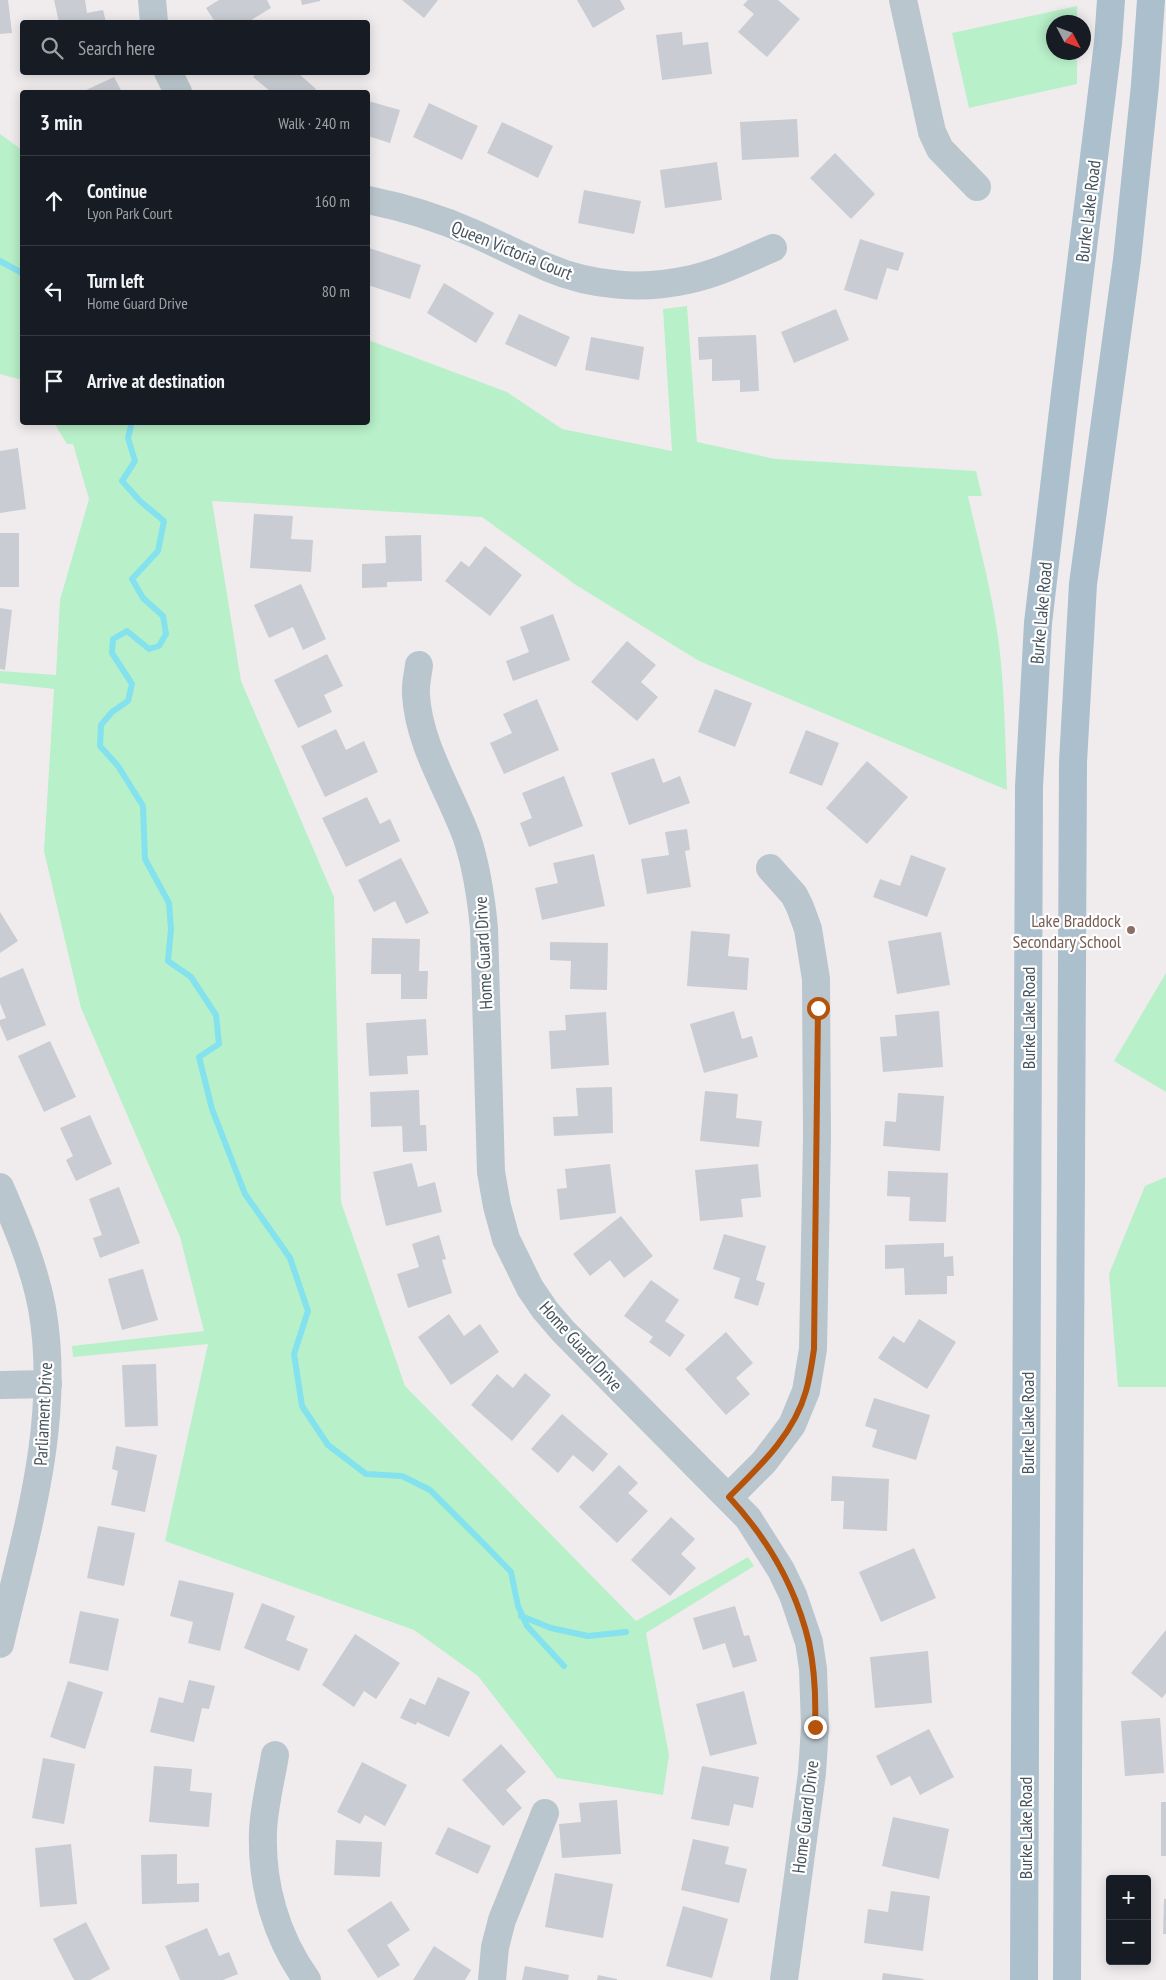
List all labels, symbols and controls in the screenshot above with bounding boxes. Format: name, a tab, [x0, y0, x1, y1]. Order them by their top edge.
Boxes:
north arrow	[1046, 15, 1091, 60]
search box	[20, 20, 370, 75]
icon: search	[38, 34, 66, 62]
text: Search here	[78, 36, 155, 60]
text: 3 min	[40, 109, 82, 136]
text: Walk · 240 m	[278, 113, 350, 133]
street label: Burke Lake Road	[1070, 159, 1106, 263]
text: Continue	[87, 179, 147, 203]
icon: ahead	[40, 187, 68, 215]
text: 160 m	[315, 191, 350, 211]
text: Lyon Park Court	[87, 203, 172, 223]
street label: Queen Victoria Court	[448, 215, 576, 285]
text: Turn left	[87, 269, 144, 293]
icon: left	[40, 277, 68, 305]
text: 80 m	[322, 281, 350, 301]
text: Home Guard Drive	[87, 293, 188, 313]
icon: arrive	[40, 367, 68, 395]
text: Arrive at destination	[87, 369, 225, 393]
street label: Burke Lake Road	[1025, 561, 1057, 665]
street label: Home Guard Drive	[469, 896, 497, 1010]
place label: Lake Braddock Secondary School	[1012, 909, 1122, 953]
marker: Lake Braddock Secondary School	[1125, 924, 1137, 936]
street label: Burke Lake Road	[1017, 967, 1040, 1069]
route start	[807, 997, 830, 1020]
street label: Home Guard Drive	[534, 1296, 628, 1396]
street label: Parliament Drive	[29, 1362, 57, 1466]
street label: Burke Lake Road	[1016, 1372, 1039, 1474]
route end	[804, 1716, 827, 1739]
street label: Home Guard Drive	[787, 1759, 823, 1875]
street label: Burke Lake Road	[1014, 1777, 1037, 1879]
map controls	[1106, 1875, 1151, 1965]
button: +	[1106, 1875, 1151, 1920]
button: −	[1106, 1920, 1151, 1965]

